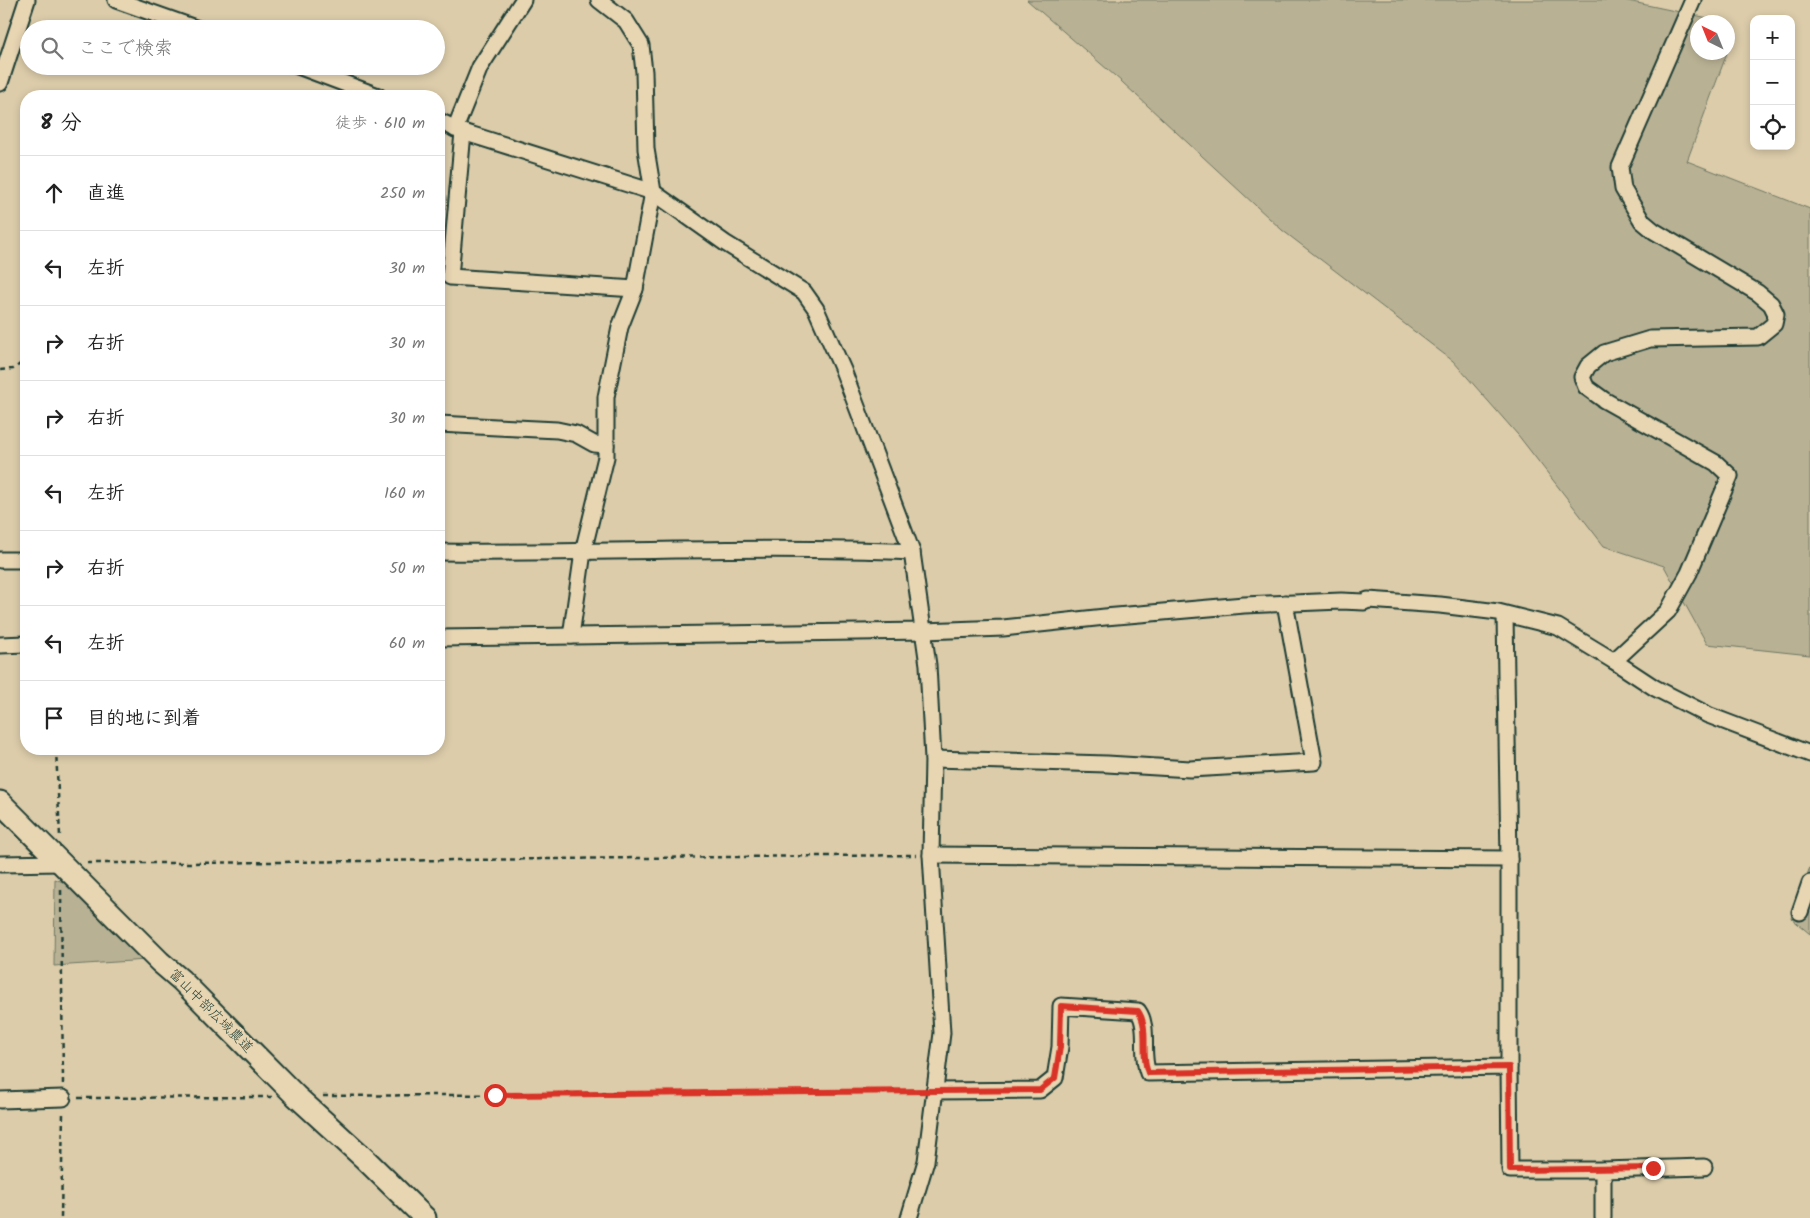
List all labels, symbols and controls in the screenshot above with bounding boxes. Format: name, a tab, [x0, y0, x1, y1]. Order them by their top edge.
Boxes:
north arrow	[1690, 15, 1735, 60]
map controls	[1750, 15, 1795, 150]
button: +	[1750, 15, 1795, 60]
search box	[20, 20, 445, 75]
icon: search	[38, 34, 66, 62]
text: ここで検索	[78, 34, 173, 64]
button: −	[1750, 60, 1795, 105]
button: locate	[1750, 105, 1795, 150]
text: 8 分	[40, 107, 81, 140]
text: 徒歩 · 610 m	[335, 111, 425, 136]
icon: ahead	[40, 179, 68, 207]
text: 直進	[87, 179, 125, 209]
text: 250 m	[380, 181, 425, 206]
icon: left	[40, 254, 68, 282]
text: 左折	[87, 254, 125, 284]
text: 30 m	[389, 256, 425, 281]
icon: right	[40, 329, 68, 357]
text: 右折	[87, 329, 125, 359]
text: 30 m	[389, 331, 425, 356]
icon: right	[40, 404, 68, 432]
text: 右折	[87, 404, 125, 434]
text: 30 m	[389, 406, 425, 431]
icon: left	[40, 479, 68, 507]
text: 左折	[87, 479, 125, 509]
text: 160 m	[384, 481, 425, 506]
icon: right	[40, 554, 68, 582]
text: 右折	[87, 554, 125, 584]
text: 50 m	[389, 556, 425, 581]
icon: left	[40, 629, 68, 657]
text: 左折	[87, 629, 125, 659]
text: 60 m	[389, 631, 425, 656]
icon: arrive	[40, 704, 68, 732]
text: 目的地に到着	[87, 704, 201, 734]
street label: 富山中部広域農道	[164, 964, 258, 1058]
route start	[484, 1084, 507, 1107]
route end	[1642, 1157, 1665, 1180]

